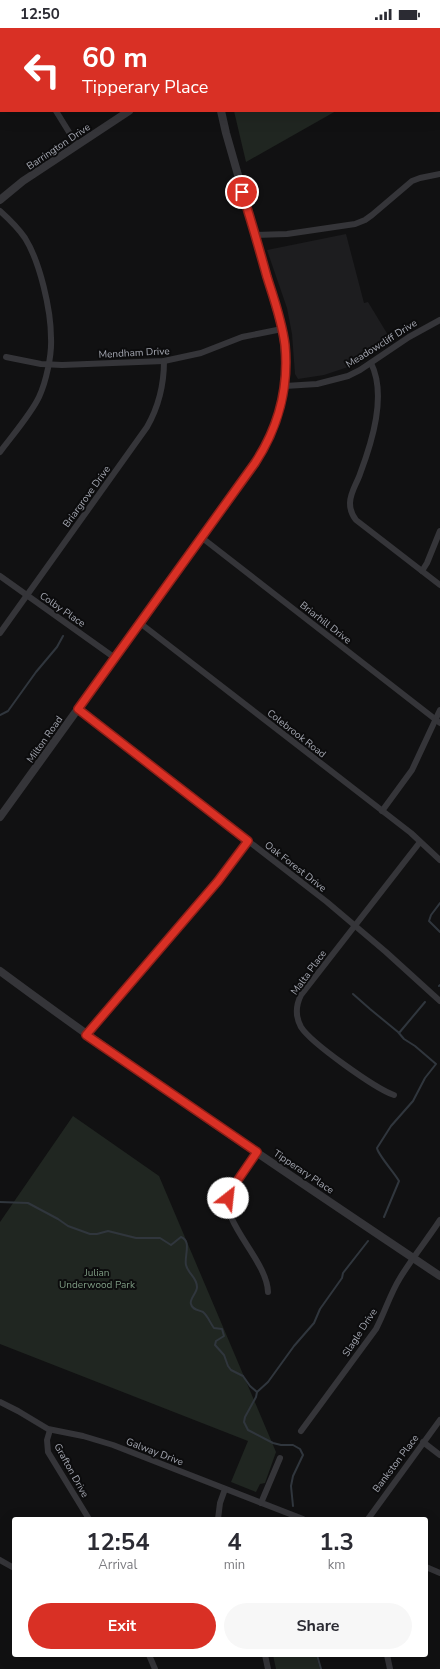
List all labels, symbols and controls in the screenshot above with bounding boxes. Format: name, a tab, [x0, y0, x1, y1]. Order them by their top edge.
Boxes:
text: 12:50	[20, 4, 60, 24]
text: 60 m	[82, 39, 148, 77]
icon: left	[16, 44, 68, 96]
text: Tipperary Place	[82, 75, 208, 99]
street label: Barrington Drive	[24, 120, 93, 173]
pin	[225, 175, 259, 209]
icon: arrive	[231, 181, 253, 203]
street label: Meadowcliff Drive	[343, 316, 420, 371]
street label: Mendham Drive	[98, 344, 170, 362]
street label: Briargrove Drive	[60, 463, 114, 530]
street label: Colby Place	[37, 589, 88, 631]
street label: Briarhill Drive	[297, 598, 354, 647]
street label: Colebrook Road	[264, 706, 329, 761]
street label: Milton Road	[24, 713, 66, 766]
street label: Oak Forest Drive	[262, 838, 329, 895]
street label: Malta Place	[288, 947, 330, 998]
street label: Tipperary Place	[270, 1146, 336, 1197]
position arrow	[207, 1177, 249, 1219]
park label: Julian Underwood Park	[59, 1266, 136, 1292]
street label: Slagle Drive	[339, 1306, 381, 1359]
street label: Bankston Place	[369, 1432, 422, 1495]
street label: Galway Drive	[124, 1435, 185, 1469]
street label: Grafton Drive	[50, 1441, 92, 1500]
text: 12:54	[86, 1526, 150, 1558]
text: 4	[227, 1526, 242, 1558]
text: 1.3	[319, 1526, 354, 1558]
text: Arrival	[98, 1556, 137, 1574]
text: min	[224, 1556, 245, 1574]
text: km	[328, 1556, 345, 1574]
button: Exit	[28, 1603, 216, 1649]
button: Share	[224, 1603, 412, 1649]

